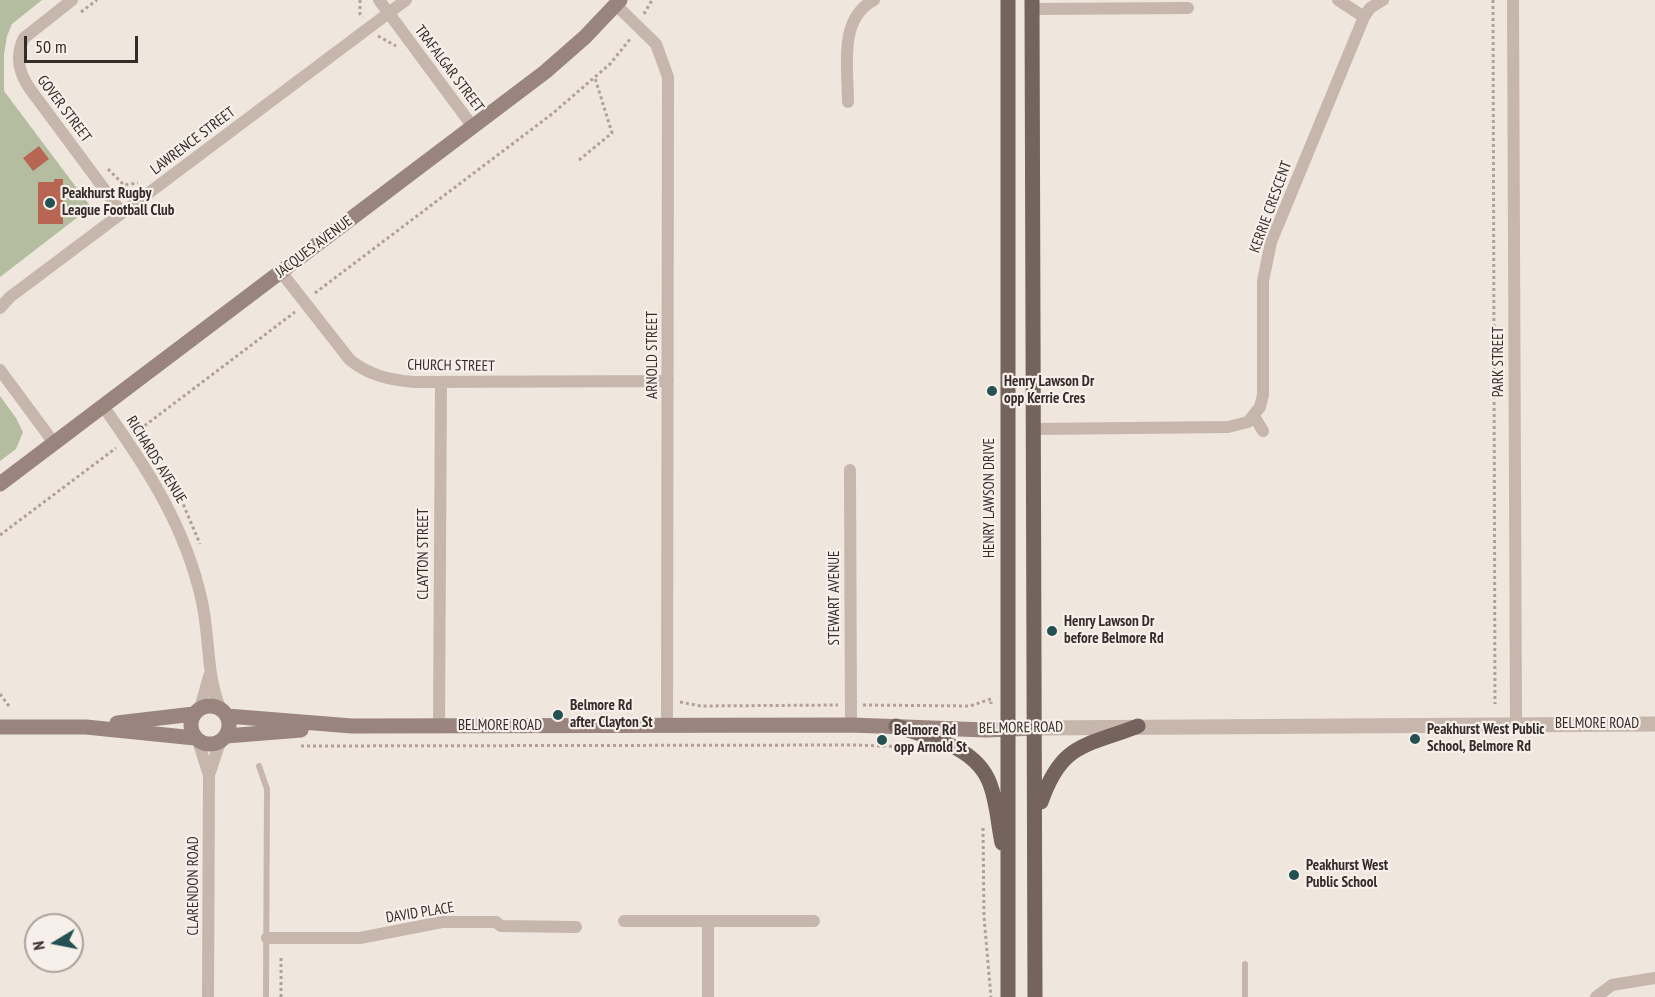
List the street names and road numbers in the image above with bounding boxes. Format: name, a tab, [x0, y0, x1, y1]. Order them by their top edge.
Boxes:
street label: TRAFALGAR STREET	[410, 22, 488, 116]
street label: GOVER STREET	[33, 72, 95, 146]
street label: LAWRENCE STREET	[147, 103, 239, 179]
street label: KERRIE CRESCENT	[1246, 159, 1296, 255]
street label: JACQUES AVENUE	[272, 212, 356, 282]
street label: ARNOLD STREET	[644, 311, 662, 399]
street label: PARK STREET	[1490, 327, 1508, 397]
street label: CHURCH STREET	[407, 356, 495, 376]
street label: RICHARDS AVENUE	[122, 413, 190, 507]
street label: HENRY LAWSON DRIVE	[981, 438, 999, 558]
street label: CLAYTON STREET	[415, 508, 433, 600]
street label: STEWART AVENUE	[826, 551, 844, 645]
street label: BELMORE ROAD	[1555, 715, 1639, 733]
street label: BELMORE ROAD	[458, 717, 542, 735]
street label: BELMORE ROAD	[979, 718, 1063, 738]
street label: CLARENDON ROAD	[185, 836, 203, 936]
street label: DAVID PLACE	[385, 899, 455, 927]

